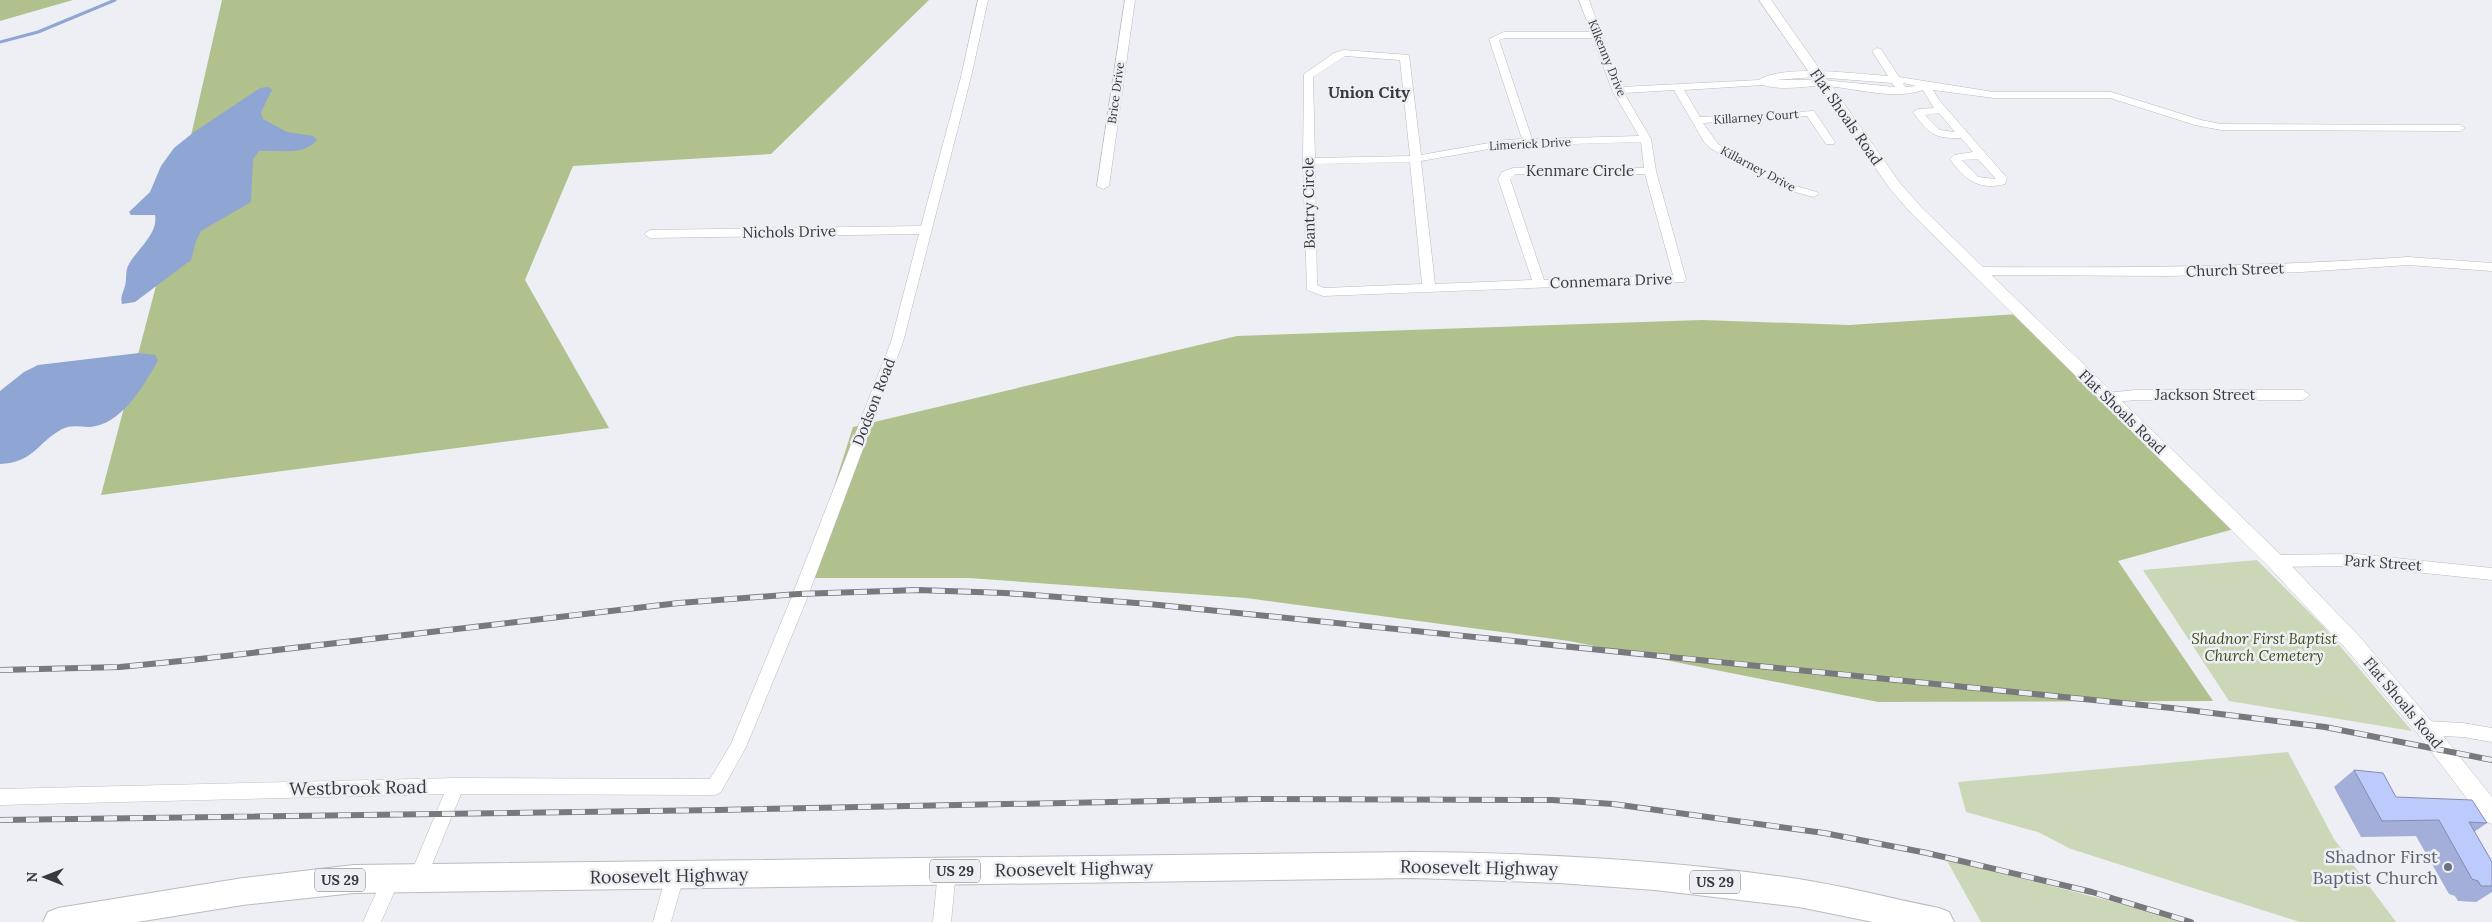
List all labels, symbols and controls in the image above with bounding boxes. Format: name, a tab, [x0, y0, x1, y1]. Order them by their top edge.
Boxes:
street label: Kilkenny Drive	[1585, 17, 1630, 99]
street label: Brice Drive	[1104, 61, 1127, 125]
street label: Flat Shoals Road	[1806, 65, 1887, 169]
district label: Union City	[1328, 82, 1410, 102]
street label: Killarney Court	[1713, 106, 1799, 127]
street label: Limerick Drive	[1489, 134, 1572, 153]
street label: Killarney Drive	[1718, 143, 1799, 195]
street label: Bantry Circle	[1298, 157, 1319, 249]
street label: Kenmare Circle	[1526, 161, 1634, 180]
street label: Nichols Drive	[742, 221, 836, 242]
street label: Church Street	[2186, 258, 2285, 281]
street label: Connemara Drive	[1550, 269, 1672, 292]
street label: Dodson Road	[848, 355, 899, 448]
street label: Flat Shoals Road	[2075, 365, 2170, 458]
street label: Jackson Street	[2154, 385, 2255, 404]
street label: Park Street	[2344, 550, 2423, 575]
park label: Shadnor First Baptist Church Cemetery	[2191, 629, 2337, 665]
street label: Flat Shoals Road	[2360, 653, 2447, 752]
street label: Westbrook Road	[289, 775, 427, 800]
place label: Shadnor First Baptist Church	[2313, 845, 2438, 889]
north arrow	[20, 852, 70, 902]
street label: Roosevelt Highway	[1400, 855, 1559, 880]
street label: Roosevelt Highway	[995, 856, 1154, 881]
road number: US 29	[930, 859, 980, 882]
marker: Shadnor First Baptist Church	[2442, 861, 2454, 873]
street label: Roosevelt Highway	[590, 863, 749, 888]
road number: US 29	[315, 868, 365, 892]
road number: US 29	[1690, 870, 1740, 894]
text: N	[23, 871, 41, 882]

